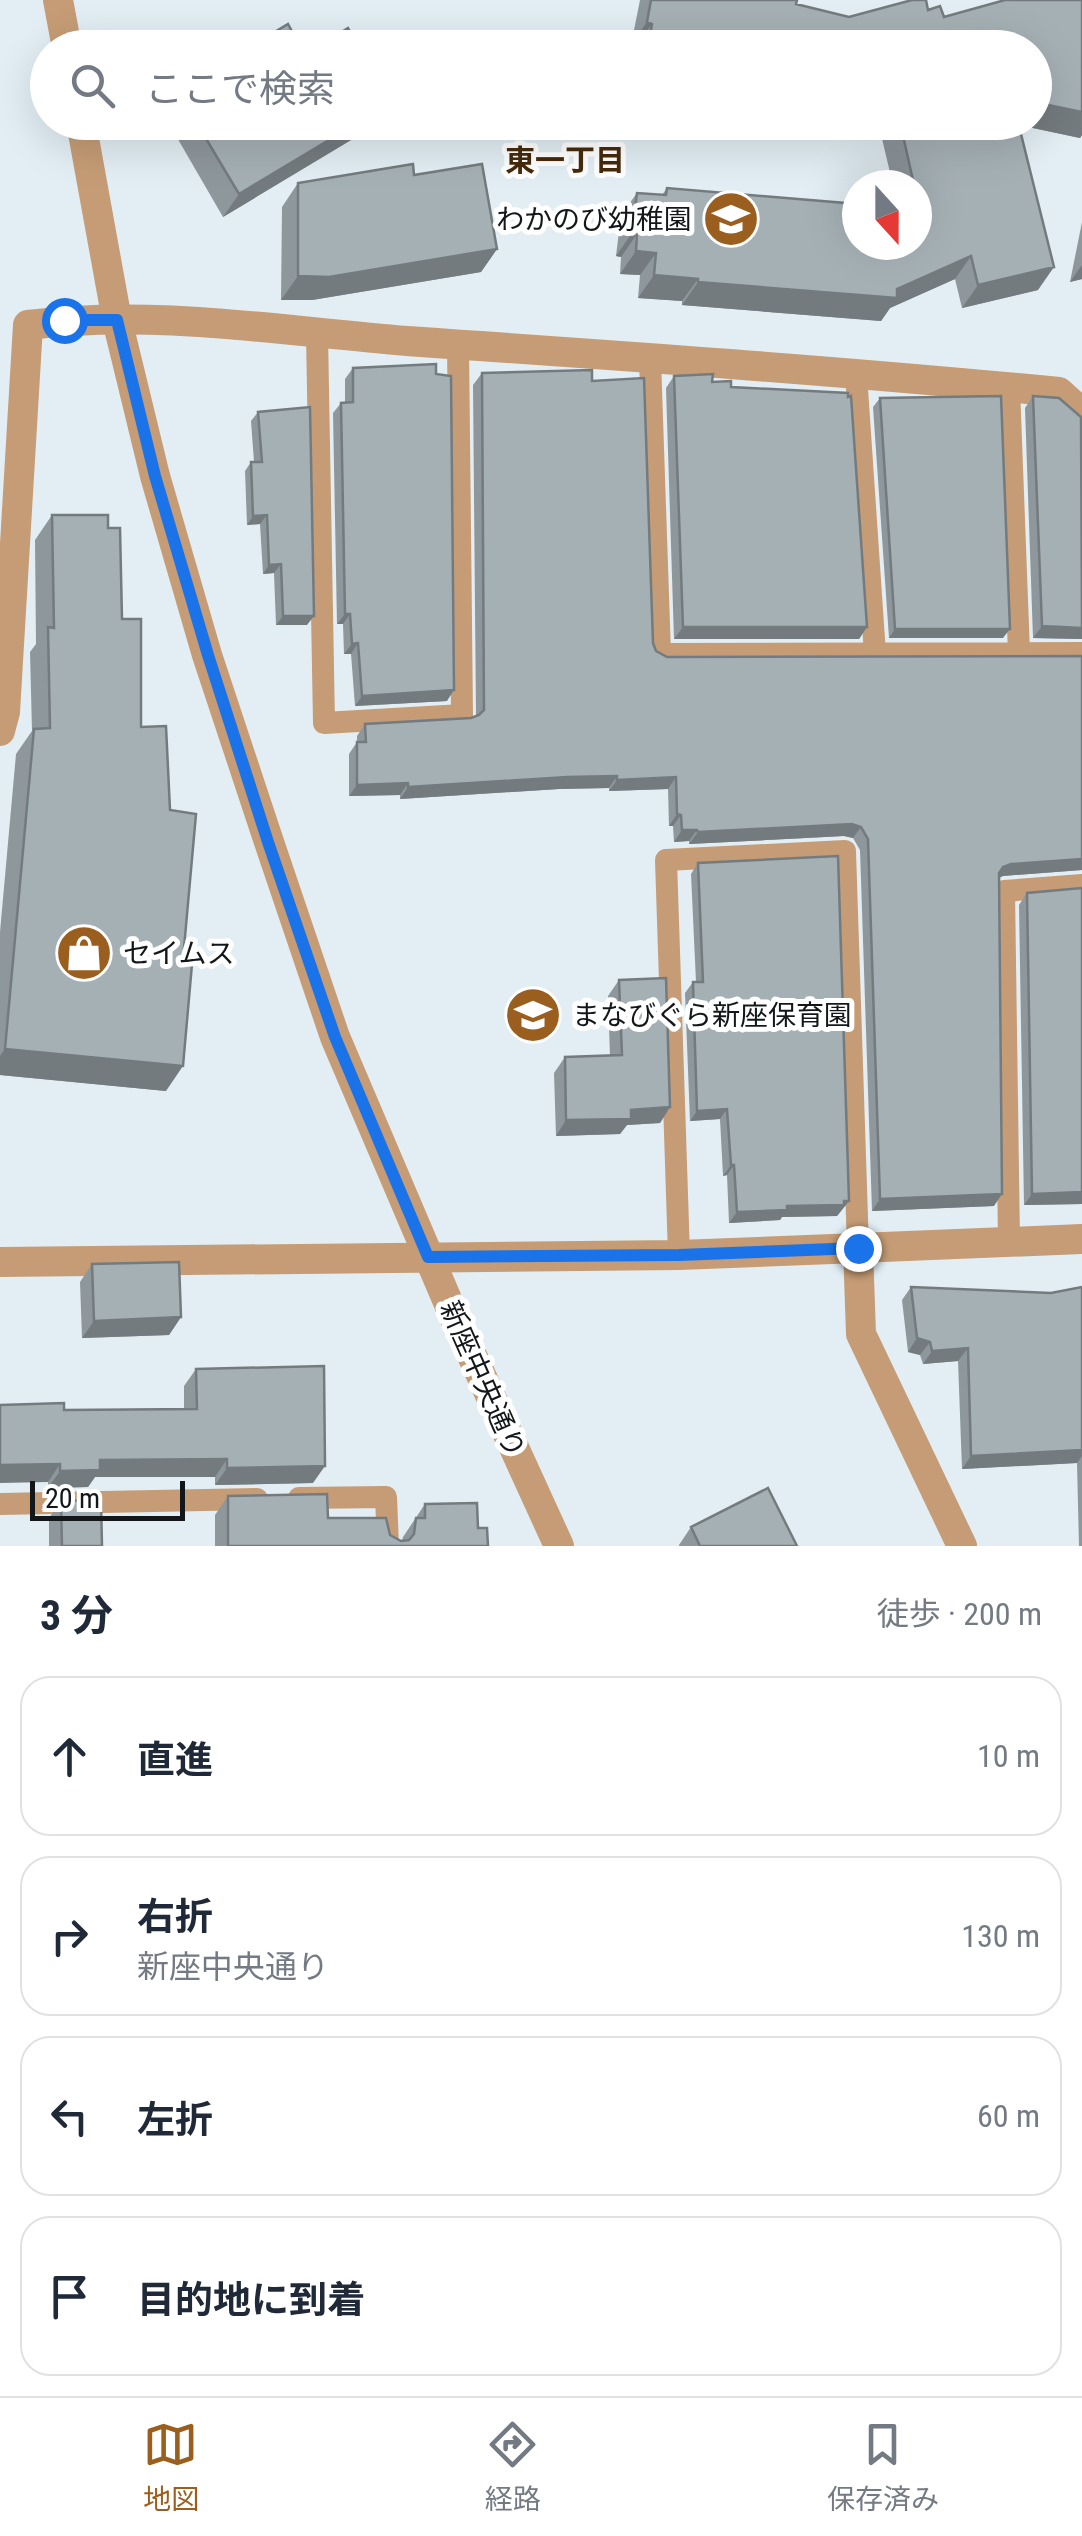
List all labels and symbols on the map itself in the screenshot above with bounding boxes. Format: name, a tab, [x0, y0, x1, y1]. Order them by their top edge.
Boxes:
district label: 東一丁目	[505, 143, 625, 178]
north arrow	[842, 170, 932, 260]
school or university icon: わかのび幼稚園	[701, 189, 761, 249]
place label: わかのび幼稚園	[496, 203, 692, 236]
route start	[42, 298, 88, 344]
shop icon: セイムス	[54, 923, 114, 983]
place label: セイムス	[123, 937, 234, 970]
school or university icon: まなびぐら新座保育園	[503, 985, 563, 1045]
place label: まなびぐら新座保育園	[572, 999, 852, 1032]
route end	[836, 1226, 882, 1272]
street label: 新座中央通り	[433, 1296, 532, 1463]
scale bar	[30, 1476, 185, 1520]

